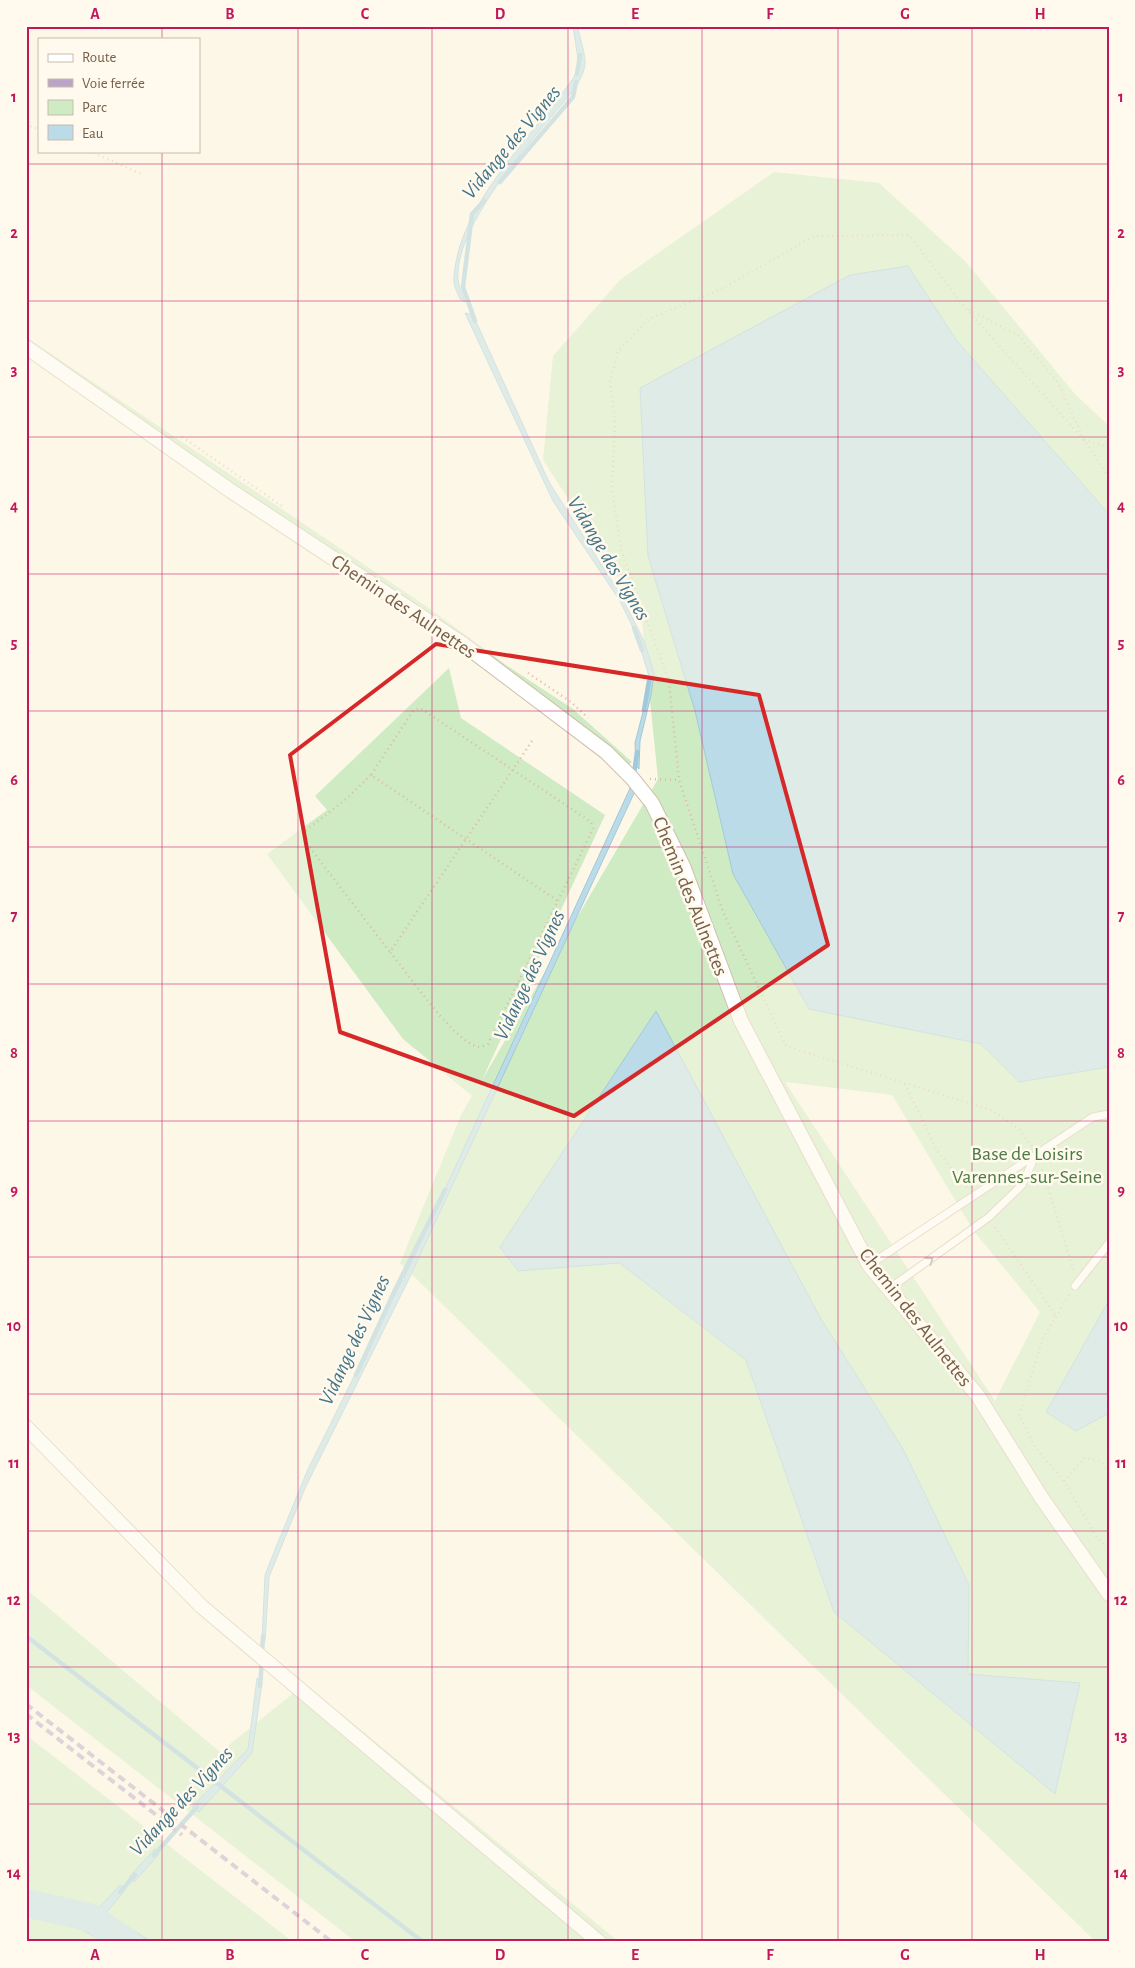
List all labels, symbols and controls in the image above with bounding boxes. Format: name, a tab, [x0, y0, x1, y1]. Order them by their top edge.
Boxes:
text: A	[90, 6, 100, 22]
text: B	[225, 6, 235, 22]
text: C	[361, 6, 370, 22]
text: D	[495, 6, 506, 22]
text: E	[631, 6, 639, 22]
text: F	[766, 6, 774, 22]
text: G	[900, 6, 910, 22]
text: H	[1034, 6, 1046, 22]
legend	[38, 38, 200, 152]
text: Route	[82, 50, 116, 65]
text: Voie ferrée	[82, 76, 145, 91]
water label: Vidange des Vignes	[458, 81, 565, 203]
text: 1	[11, 89, 17, 105]
text: 1	[1118, 89, 1124, 105]
text: Parc	[82, 100, 107, 115]
text: Eau	[82, 126, 104, 141]
text: 2	[10, 225, 18, 241]
text: 2	[1117, 225, 1125, 241]
text: 3	[11, 362, 18, 378]
text: 3	[1118, 362, 1125, 378]
water label: Vidange des Vignes	[563, 493, 654, 624]
text: 4	[10, 498, 18, 514]
text: 4	[1117, 498, 1125, 514]
street label: Chemin des Aulnettes	[328, 551, 479, 663]
text: 5	[11, 635, 18, 651]
text: 5	[1118, 635, 1125, 651]
text: 6	[10, 772, 18, 788]
text: 6	[1117, 772, 1125, 788]
street label: Chemin des Aulnettes	[649, 814, 731, 979]
water label: Vidange des Vignes	[490, 907, 569, 1043]
text: 7	[11, 908, 18, 924]
text: 7	[1118, 908, 1125, 924]
text: 8	[10, 1045, 18, 1061]
text: 8	[1117, 1045, 1125, 1061]
park label: Base de Loisirs Varennes-sur-Seine	[952, 1144, 1102, 1187]
text: 9	[10, 1182, 18, 1198]
text: 9	[1117, 1182, 1125, 1198]
street label: Chemin des Aulnettes	[855, 1245, 975, 1391]
one-way arrow	[924, 1257, 934, 1266]
water label: Vidange des Vignes	[315, 1272, 394, 1408]
text: 10	[7, 1318, 21, 1334]
text: 10	[1114, 1318, 1128, 1334]
text: 11	[8, 1455, 20, 1471]
text: 11	[1115, 1455, 1127, 1471]
text: 12	[7, 1592, 21, 1608]
text: 12	[1114, 1592, 1128, 1608]
text: 13	[8, 1728, 20, 1744]
text: 13	[1115, 1728, 1127, 1744]
water label: Vidange des Vignes	[126, 1742, 237, 1860]
text: 14	[7, 1865, 21, 1881]
text: 14	[1114, 1865, 1128, 1881]
text: A	[90, 1947, 100, 1963]
text: B	[225, 1947, 235, 1963]
text: C	[361, 1947, 370, 1963]
text: D	[495, 1947, 506, 1963]
text: E	[631, 1947, 639, 1963]
text: F	[766, 1947, 774, 1963]
text: G	[900, 1947, 910, 1963]
text: H	[1034, 1947, 1046, 1963]

